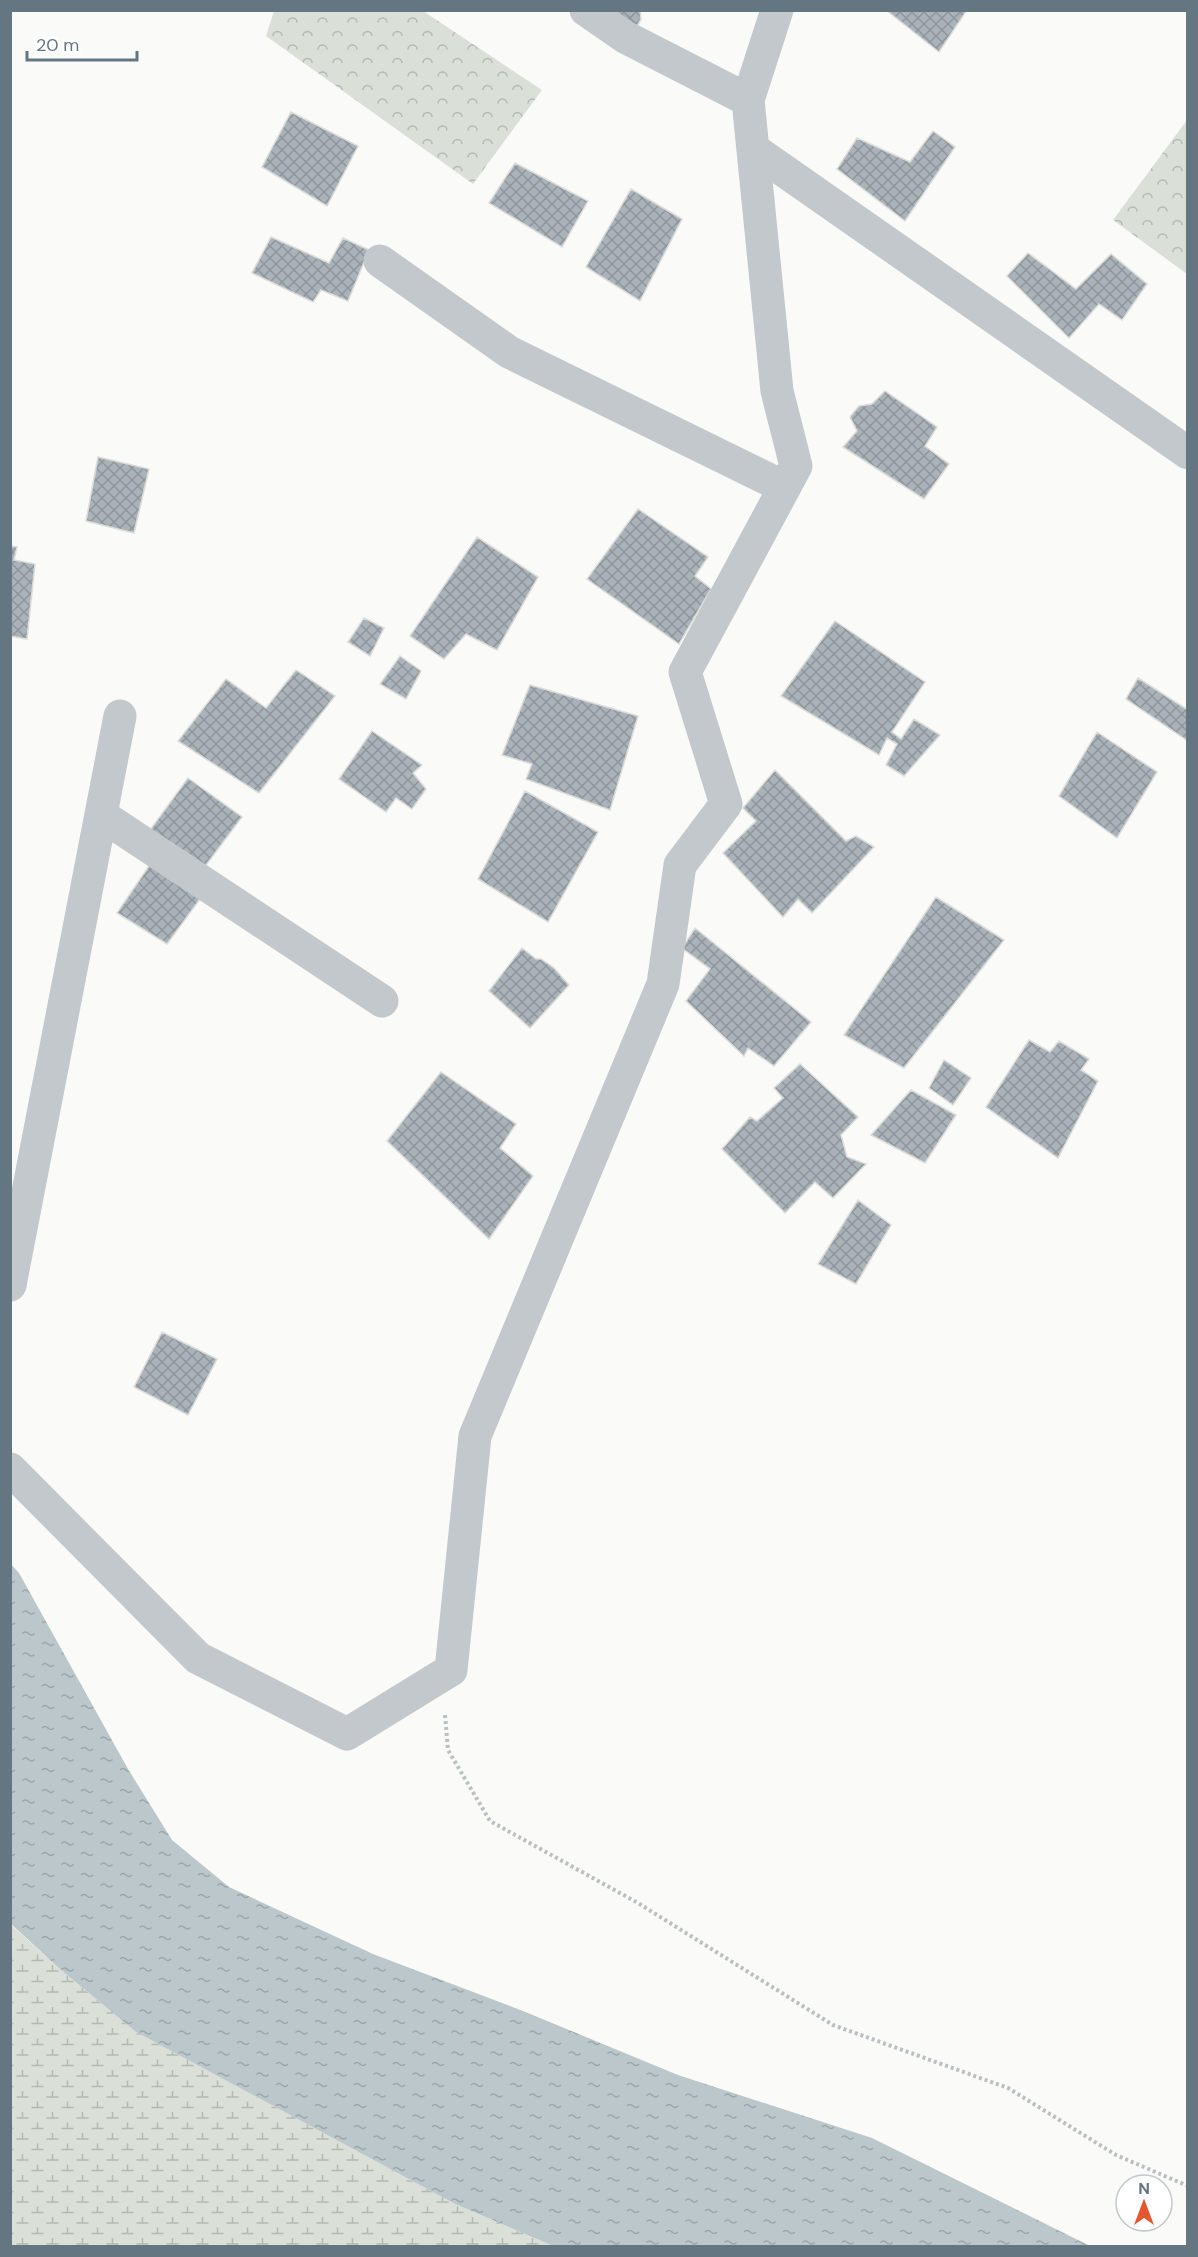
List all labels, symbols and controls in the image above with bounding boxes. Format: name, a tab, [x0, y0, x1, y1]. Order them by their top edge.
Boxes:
scale bar	[27, 24, 136, 62]
text: 20 m	[36, 33, 79, 57]
north arrow	[1114, 2173, 1174, 2233]
text: N	[1138, 2178, 1150, 2199]

